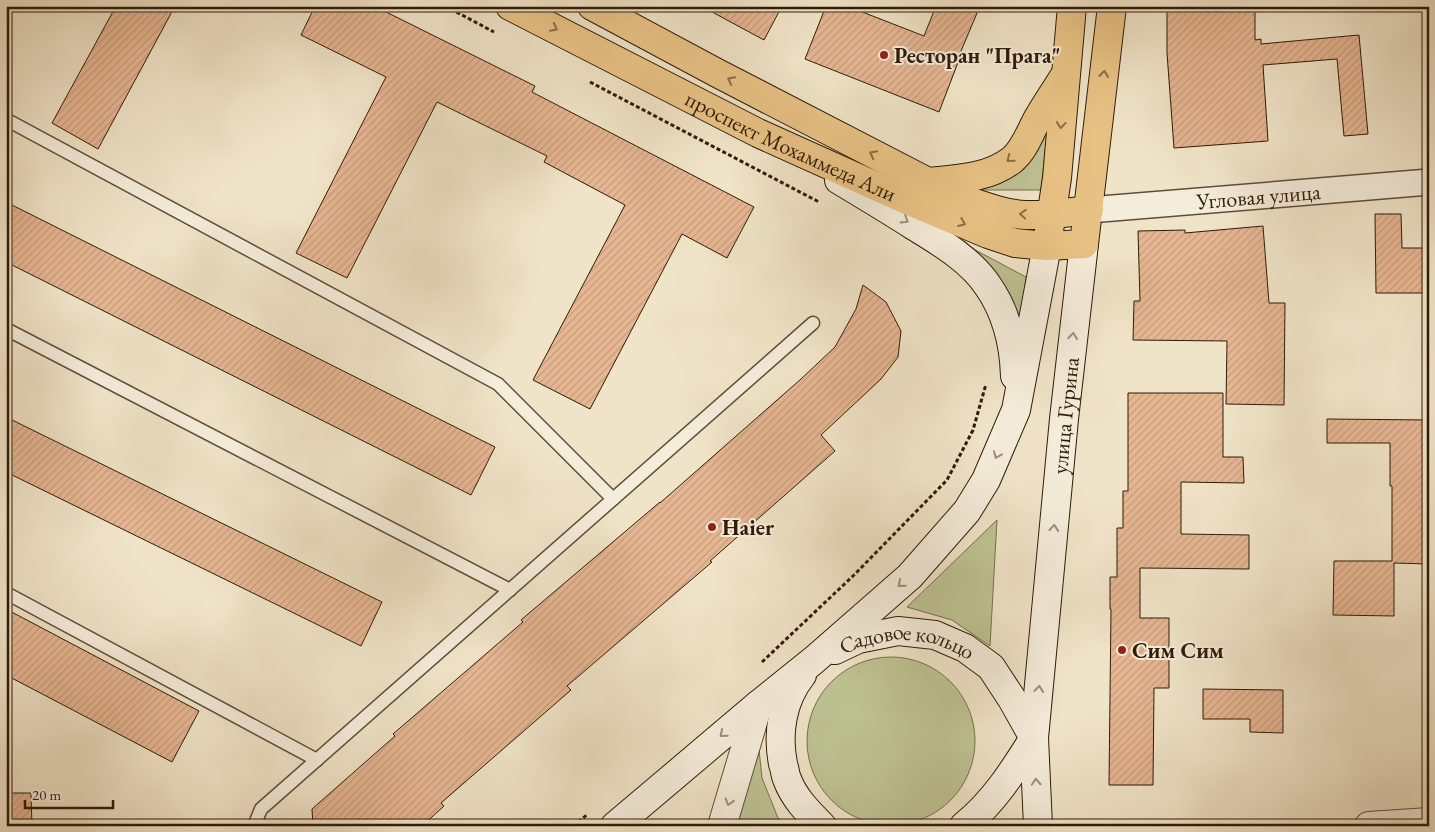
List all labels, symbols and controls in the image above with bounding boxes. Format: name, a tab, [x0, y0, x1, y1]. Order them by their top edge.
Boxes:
one-way arrow	[548, 22, 557, 32]
place label: Ресторан "Прага"	[894, 41, 1060, 70]
marker: Ресторан "Прага"	[878, 49, 890, 61]
one-way arrow	[1098, 70, 1109, 78]
one-way arrow	[728, 76, 737, 86]
street label: проспект Мохаммеда Али	[681, 84, 901, 208]
one-way arrow	[1056, 121, 1067, 129]
one-way arrow	[870, 150, 879, 160]
one-way arrow	[1007, 153, 1016, 162]
street label: Угловая улица	[1194, 176, 1322, 216]
one-way arrow	[1019, 208, 1027, 219]
one-way arrow	[900, 214, 909, 224]
one-way arrow	[957, 217, 966, 228]
one-way arrow	[1067, 331, 1078, 339]
street label: улица Гурина	[1044, 355, 1086, 475]
one-way arrow	[992, 450, 1003, 459]
place label: Haier	[722, 513, 775, 542]
marker: Haier	[706, 521, 718, 533]
one-way arrow	[1049, 523, 1060, 531]
one-way arrow	[898, 578, 907, 587]
street label: Садовое кольцо	[834, 616, 982, 666]
place label: Сим Сим	[1132, 636, 1224, 665]
marker: Сим Сим	[1116, 644, 1128, 656]
one-way arrow	[1033, 685, 1044, 693]
one-way arrow	[720, 728, 729, 737]
scale bar	[25, 777, 112, 809]
one-way arrow	[1031, 778, 1042, 786]
text: 20 m	[32, 785, 61, 804]
one-way arrow	[725, 797, 735, 805]

